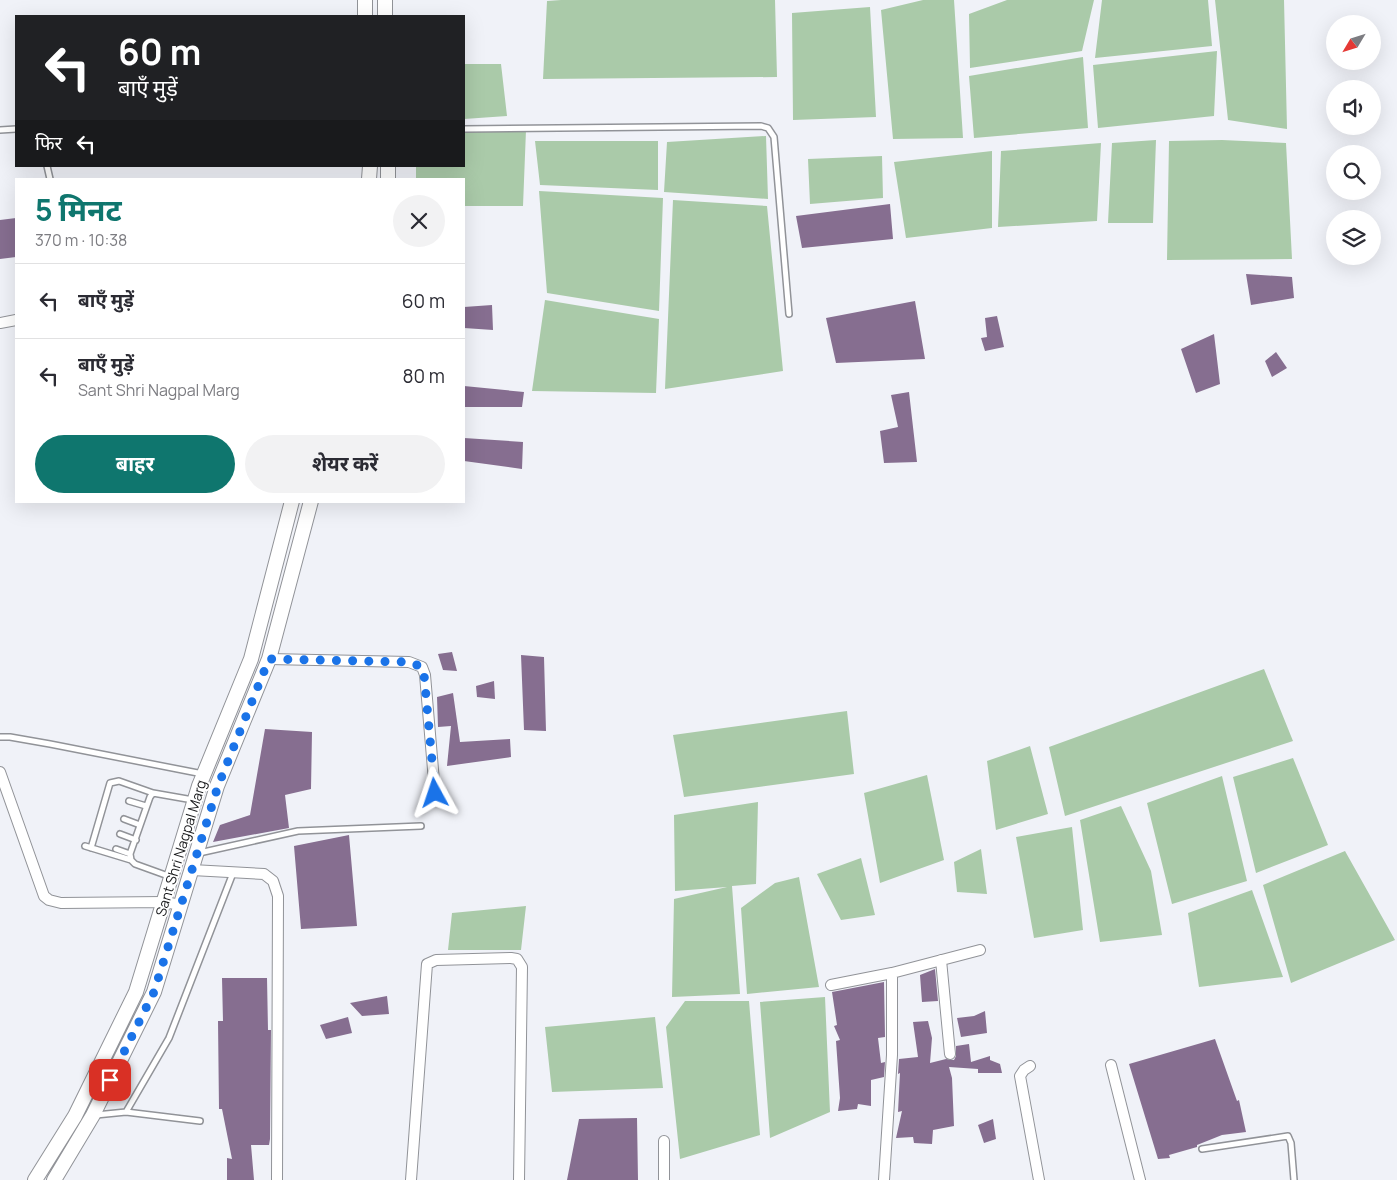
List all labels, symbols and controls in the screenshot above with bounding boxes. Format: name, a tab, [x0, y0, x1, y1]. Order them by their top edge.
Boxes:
north arrow	[1326, 15, 1381, 70]
map controls	[1326, 15, 1381, 265]
text: 60 m	[118, 28, 201, 76]
icon: left	[35, 35, 100, 100]
text: बाएँ मुड़ें	[118, 73, 178, 103]
button: sound	[1326, 80, 1381, 135]
text: फिर	[35, 130, 62, 156]
icon: left	[72, 130, 100, 158]
button: search	[1326, 145, 1381, 200]
text: 5 मिनट	[35, 189, 122, 230]
button: close	[393, 195, 445, 247]
button: layers	[1326, 210, 1381, 265]
text: 370 m · 10:38	[35, 229, 127, 251]
icon: left	[35, 287, 63, 315]
text: बाएँ मुड़ें	[78, 287, 134, 313]
text: 60 m	[402, 288, 445, 314]
text: बाएँ मुड़ें	[78, 351, 134, 377]
icon: left	[35, 362, 63, 390]
text: 80 m	[402, 363, 445, 389]
text: Sant Shri Nagpal Marg	[78, 379, 240, 401]
button: बाहर	[35, 435, 235, 493]
button: शेयर करें	[245, 435, 445, 493]
position arrow	[408, 766, 460, 818]
street label: Sant Shri Nagpal Marg	[151, 777, 210, 918]
pin	[89, 1059, 131, 1101]
icon: arrive	[96, 1066, 124, 1094]

